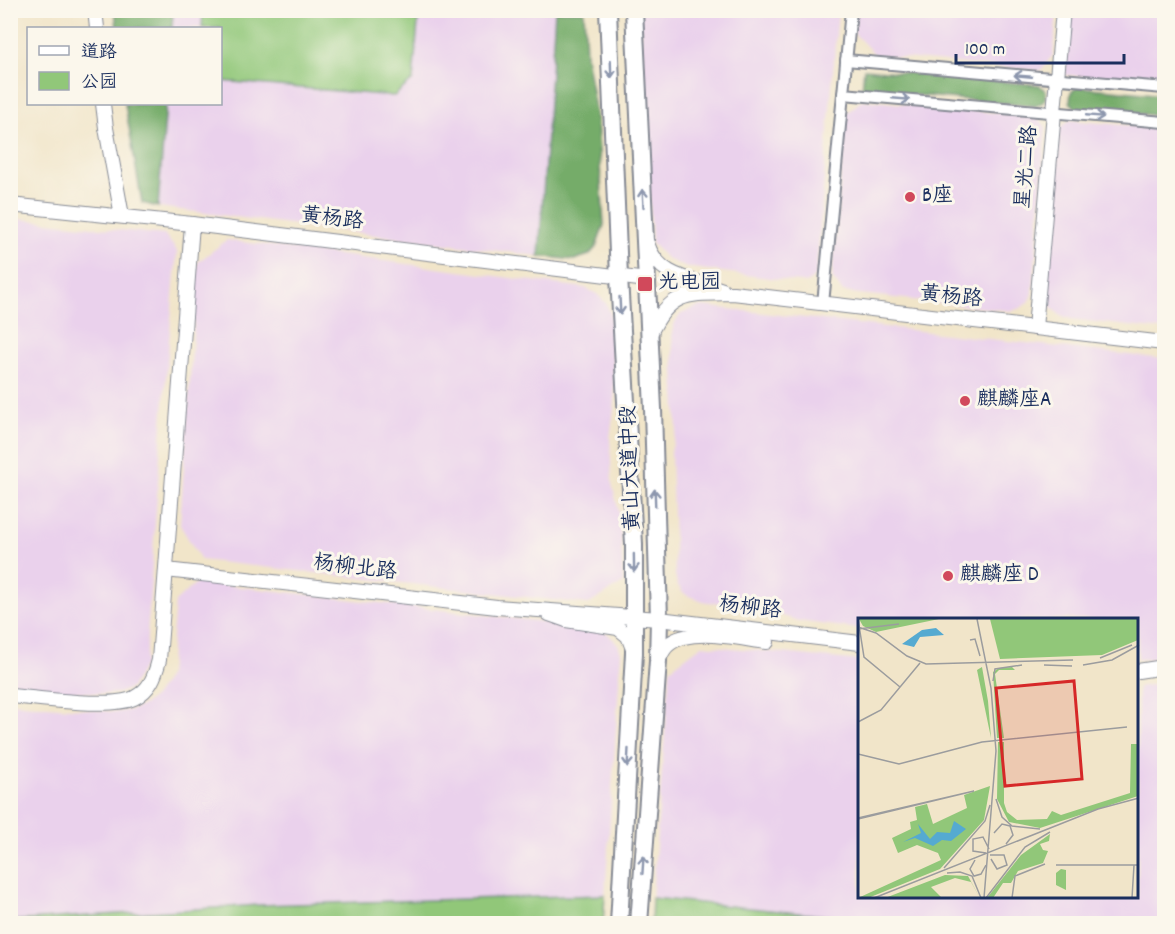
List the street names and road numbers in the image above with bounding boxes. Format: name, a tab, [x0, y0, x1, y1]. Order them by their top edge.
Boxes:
street label: 星光二路	[1009, 124, 1047, 210]
street label: 黄杨路	[299, 201, 365, 239]
street label: 黄杨路	[918, 280, 984, 316]
street label: 黄山大道中段	[615, 405, 649, 531]
street label: 杨柳北路	[311, 549, 399, 589]
street label: 杨柳路	[717, 590, 783, 628]

